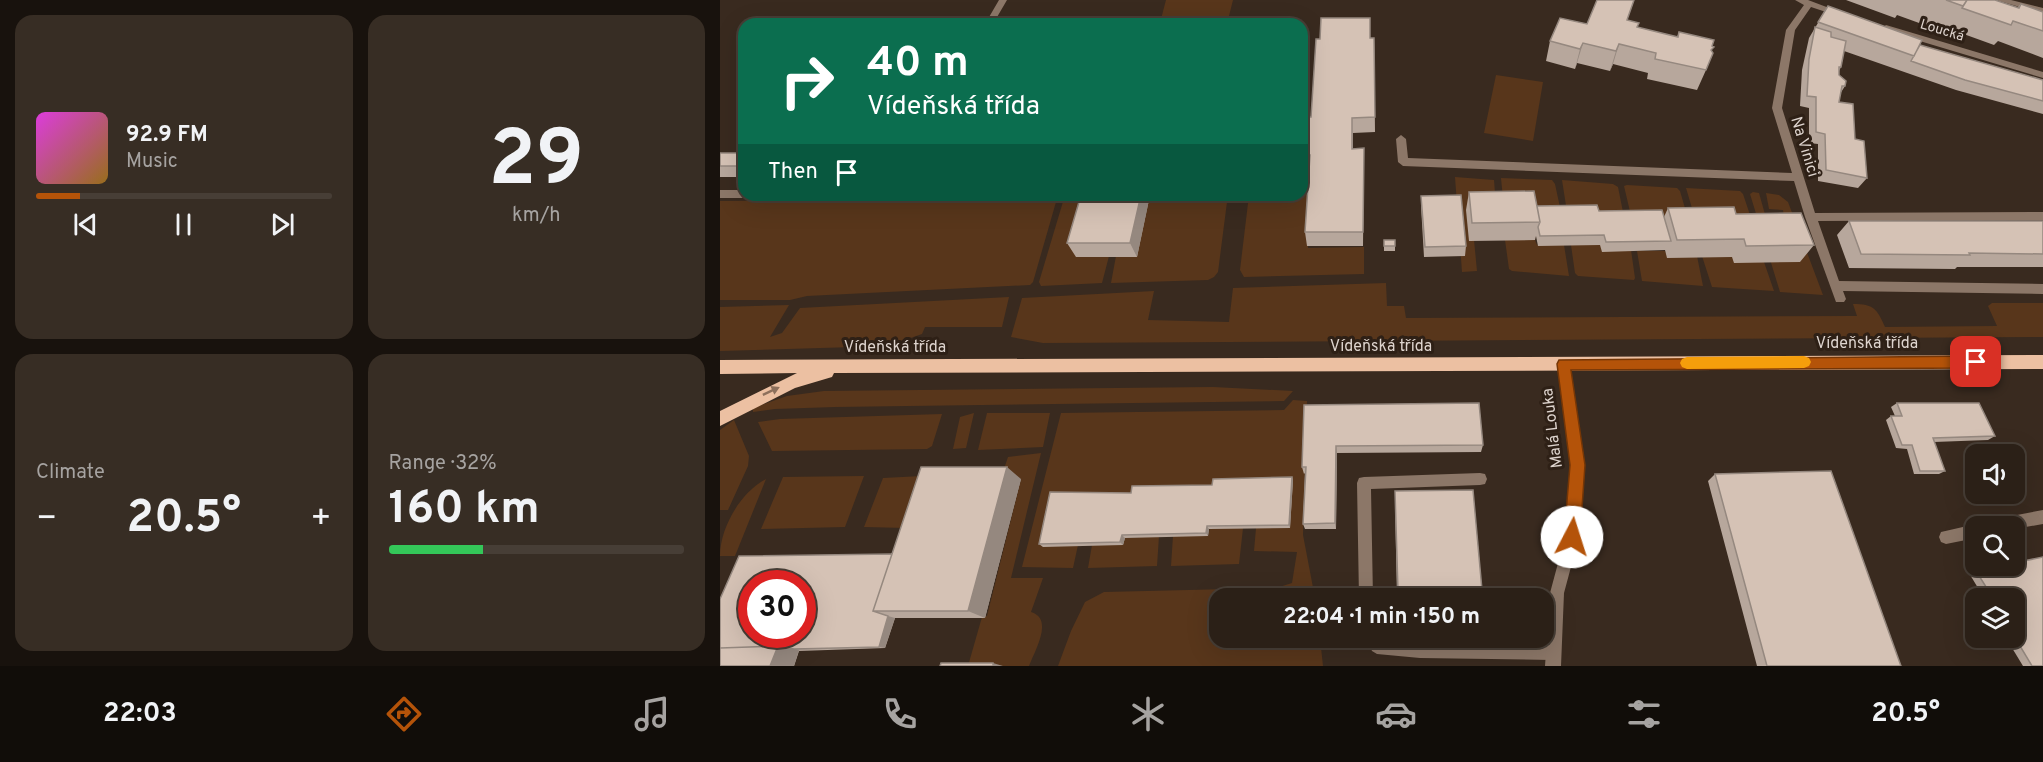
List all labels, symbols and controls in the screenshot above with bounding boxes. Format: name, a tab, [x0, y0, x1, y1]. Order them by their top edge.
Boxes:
street label: Loucká	[1918, 16, 1966, 46]
text: 40 m	[867, 38, 969, 91]
icon: right	[768, 42, 846, 120]
text: Vídeňská třída	[867, 90, 1040, 124]
text: 29	[488, 114, 584, 213]
street label: Na Vinici	[1785, 114, 1823, 180]
text: 92.9 FM	[126, 122, 208, 149]
text: Music	[126, 149, 178, 175]
icon: arrive	[830, 156, 863, 189]
text: Then	[768, 159, 818, 186]
text: km/h	[512, 203, 561, 229]
icon: previous	[69, 208, 102, 241]
icon: pause	[167, 208, 200, 241]
icon: next	[266, 208, 299, 241]
street label: Vídeňská třída	[1816, 334, 1918, 354]
pin	[1950, 336, 2001, 387]
street label: Vídeňská třída	[1330, 337, 1432, 357]
street label: Vídeňská třída	[844, 338, 946, 358]
icon: arrive	[1959, 345, 1992, 378]
one-way arrow	[763, 386, 781, 396]
street label: Malá Louka	[1538, 387, 1568, 469]
map controls	[1965, 444, 2025, 648]
button: sound	[1965, 444, 2025, 504]
text: Range · 32%	[389, 451, 497, 477]
text: Climate	[36, 460, 105, 486]
text: 160 km	[389, 482, 540, 539]
text: 20.5°	[127, 491, 241, 548]
text: −	[36, 499, 57, 541]
text: +	[310, 499, 331, 541]
position arrow	[1540, 505, 1604, 569]
button: search	[1965, 516, 2025, 576]
speed limit sign: 30	[738, 570, 816, 648]
button: layers	[1965, 588, 2025, 648]
text: 22:04 · 1 min · 150 m	[1283, 604, 1480, 631]
icon: directions	[383, 693, 425, 735]
icon: music	[631, 693, 673, 735]
icon: phone	[879, 693, 921, 735]
icon: climate	[1127, 693, 1169, 735]
icon: car	[1375, 693, 1417, 735]
icon: filters	[1623, 693, 1665, 735]
text: 22:03	[103, 697, 177, 731]
text: 20.5°	[1871, 697, 1940, 731]

